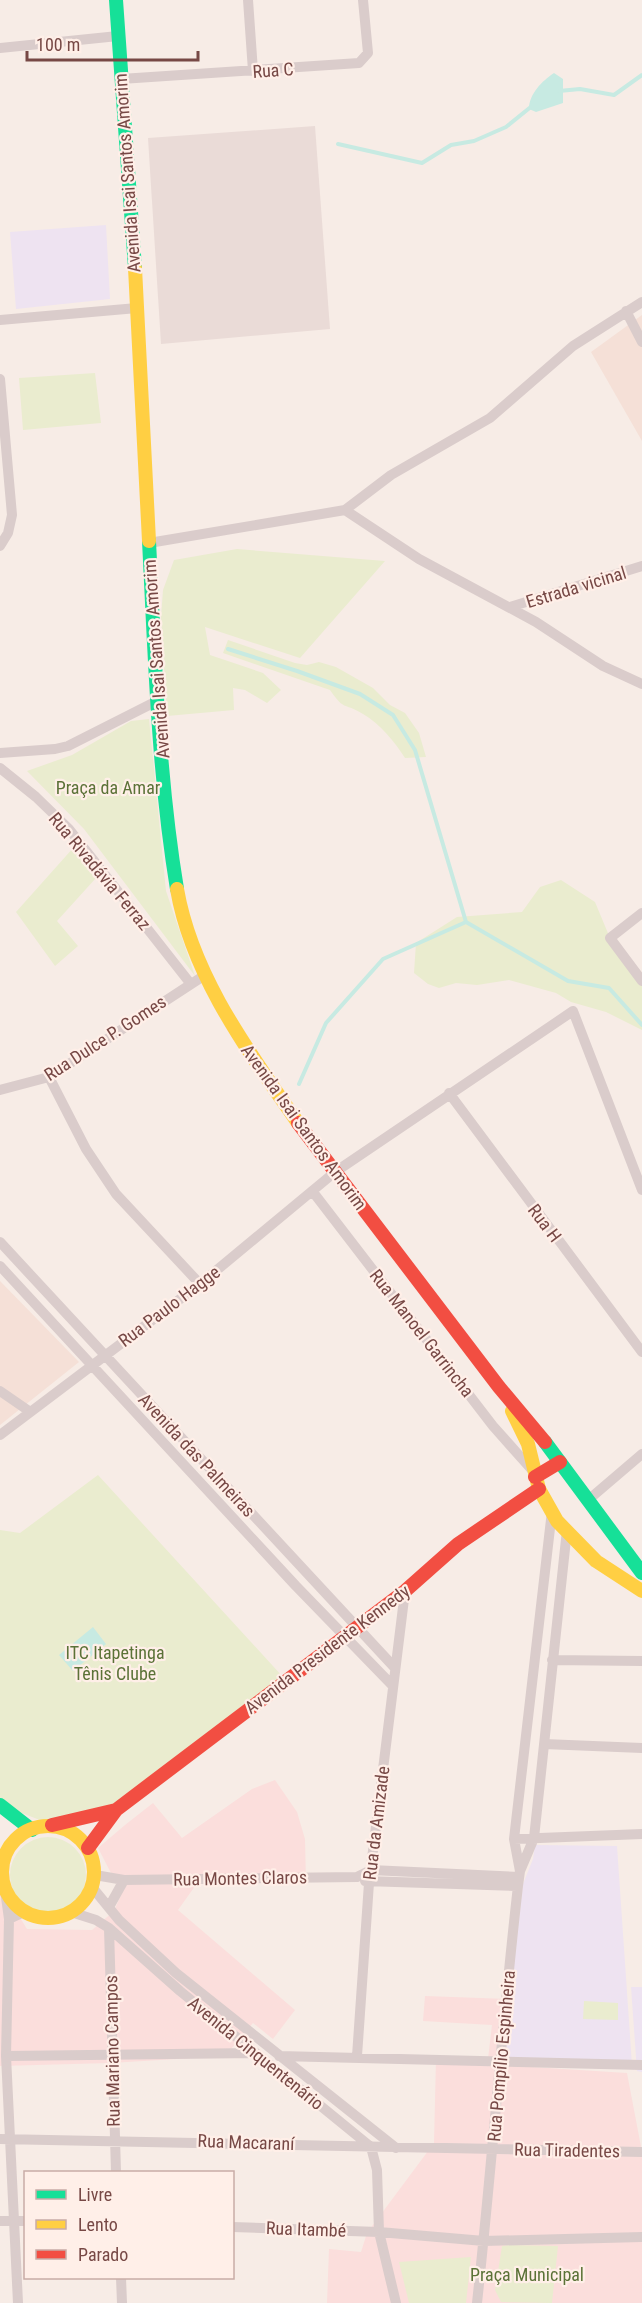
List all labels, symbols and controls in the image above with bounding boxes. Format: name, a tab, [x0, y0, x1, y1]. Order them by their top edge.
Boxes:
scale bar	[27, 24, 198, 62]
text: 100 m	[36, 34, 80, 55]
street label: Rua C	[252, 58, 294, 82]
street label: Avenida Isai Santos Amorim	[110, 73, 144, 273]
street label: Avenida Isai Santos Amorim	[139, 559, 173, 759]
street label: Estrada vicinal	[523, 562, 629, 612]
park label: Praça da Amar	[56, 777, 161, 798]
street label: Rua Rivadávia Ferraz	[45, 808, 155, 934]
street label: Rua Dulce P. Gomes	[40, 991, 170, 1085]
street label: Avenida Isai Santos Amorim	[237, 1040, 371, 1214]
street label: Rua H	[524, 1200, 566, 1246]
street label: Rua Paulo Hagge	[114, 1261, 224, 1351]
street label: Rua Manoel Garrincha	[366, 1265, 478, 1401]
street label: Avenida das Palmeiras	[134, 1389, 260, 1521]
street label: Avenida Presidente Kennedy	[240, 1580, 414, 1718]
park label: ITC Itapetinga Tênis Clube	[65, 1642, 165, 1684]
street label: Rua da Amizade	[359, 1765, 393, 1881]
street label: Rua Montes Claros	[173, 1866, 307, 1890]
street label: Rua Pompílio Espinheira	[483, 1969, 519, 2143]
street label: Rua Mariano Campos	[100, 1975, 124, 2127]
street label: Avenida Cinquentenário	[184, 1992, 328, 2114]
street label: Rua Macaraní	[197, 2130, 296, 2154]
street label: Rua Tiradentes	[514, 2139, 620, 2161]
legend	[24, 2171, 234, 2279]
text: Livre	[78, 2184, 112, 2205]
text: Lento	[78, 2214, 118, 2235]
street label: Rua Itambé	[265, 2217, 347, 2241]
text: Parado	[78, 2244, 128, 2265]
park label: Praça Municipal	[470, 2264, 584, 2285]

